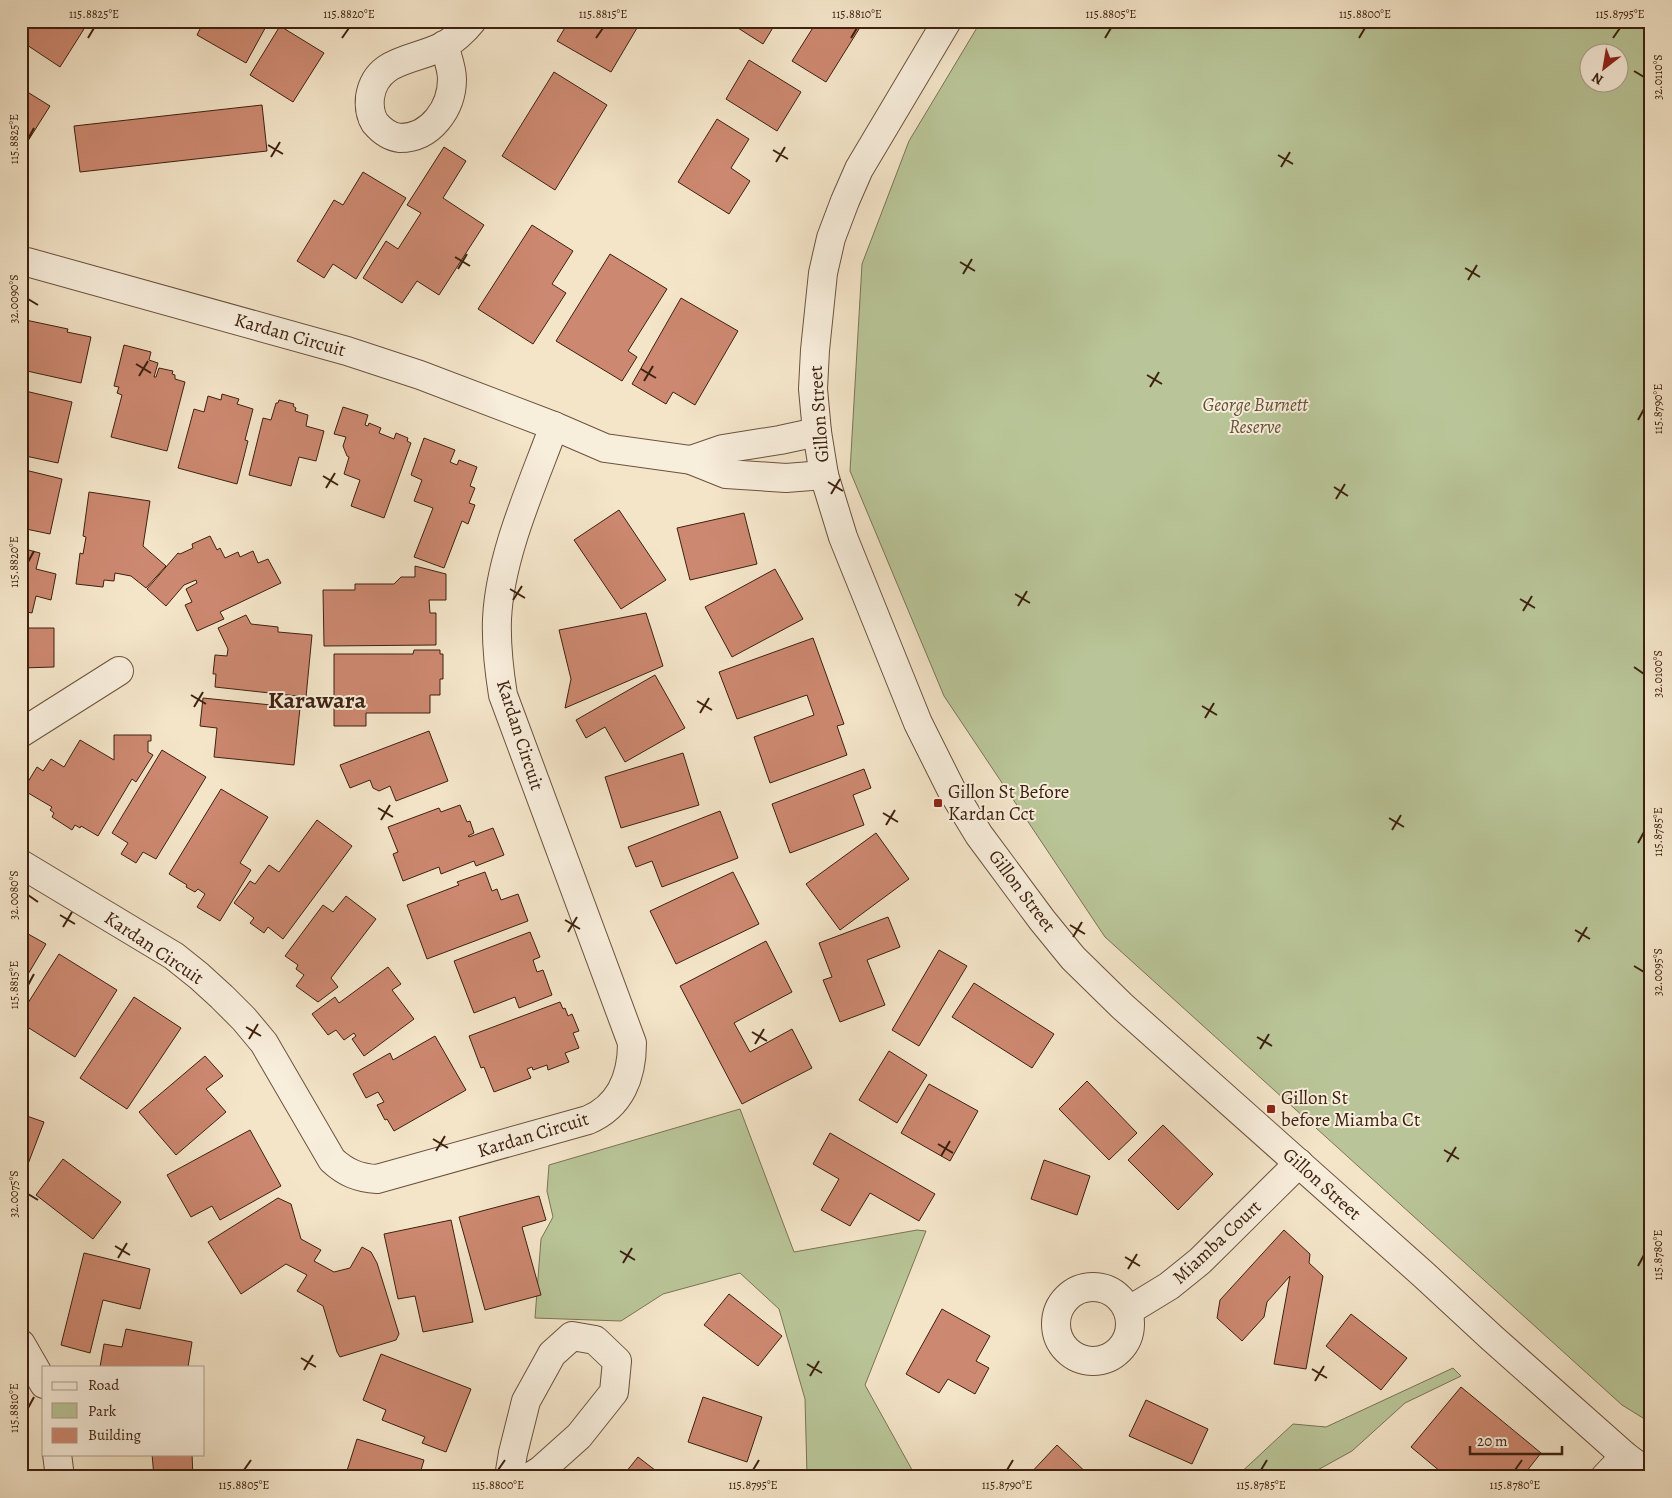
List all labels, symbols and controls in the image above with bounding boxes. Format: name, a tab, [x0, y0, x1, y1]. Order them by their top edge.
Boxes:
text: 115.8825°E	[69, 6, 119, 22]
text: 115.8820°E	[323, 6, 375, 22]
text: 115.8815°E	[579, 6, 627, 22]
text: 115.8810°E	[832, 6, 882, 22]
text: 115.8805°E	[1086, 6, 1136, 22]
text: 115.8800°E	[1339, 6, 1391, 22]
text: 115.8795°E	[1595, 6, 1645, 22]
north arrow	[1580, 42, 1630, 92]
text: 32.0110°S	[1650, 54, 1666, 100]
text: N	[1588, 68, 1607, 89]
text: 115.8825°E	[6, 114, 22, 164]
text: 32.0090°S	[6, 275, 22, 323]
street label: Kardan Circuit	[231, 307, 349, 363]
street label: Gillon Street	[803, 365, 835, 463]
text: 115.8790°E	[1650, 384, 1666, 434]
park label: George Burnett Reserve	[1202, 392, 1309, 440]
text: 115.8820°E	[6, 536, 22, 588]
text: 32.0100°S	[1650, 650, 1666, 698]
street label: Kardan Circuit	[490, 676, 550, 794]
district label: Karawara	[268, 684, 366, 716]
place label: Gillon St Before Kardan Cct	[948, 779, 1069, 827]
marker: Gillon St Before Kardan Cct	[932, 797, 944, 809]
text: 115.8785°E	[1650, 807, 1666, 857]
street label: Gillon Street	[982, 844, 1062, 938]
text: 32.0080°S	[6, 870, 22, 920]
street label: Kardan Circuit	[99, 905, 209, 991]
text: 32.0095°S	[1650, 948, 1666, 996]
text: 115.8815°E	[6, 961, 22, 1009]
place label: Gillon St before Miamba Ct	[1281, 1085, 1420, 1133]
marker: Gillon St before Miamba Ct	[1265, 1103, 1277, 1115]
street label: Kardan Circuit	[474, 1106, 592, 1164]
street label: Gillon Street	[1277, 1142, 1367, 1226]
text: 32.0075°S	[6, 1170, 22, 1218]
street label: Miamba Court	[1167, 1194, 1267, 1290]
text: 115.8780°E	[1650, 1230, 1666, 1280]
legend	[42, 1366, 205, 1456]
text: Road	[88, 1375, 120, 1395]
text: 115.8810°E	[6, 1383, 22, 1433]
text: Park	[88, 1401, 117, 1421]
scale bar	[1470, 1423, 1562, 1455]
text: Building	[88, 1425, 141, 1445]
text: 20 m	[1477, 1431, 1508, 1451]
text: 115.8805°E	[219, 1477, 269, 1493]
text: 115.8800°E	[472, 1477, 524, 1493]
text: 115.8795°E	[728, 1477, 778, 1493]
text: 115.8790°E	[982, 1477, 1032, 1493]
text: 115.8785°E	[1236, 1477, 1286, 1493]
text: 115.8780°E	[1490, 1477, 1540, 1493]

